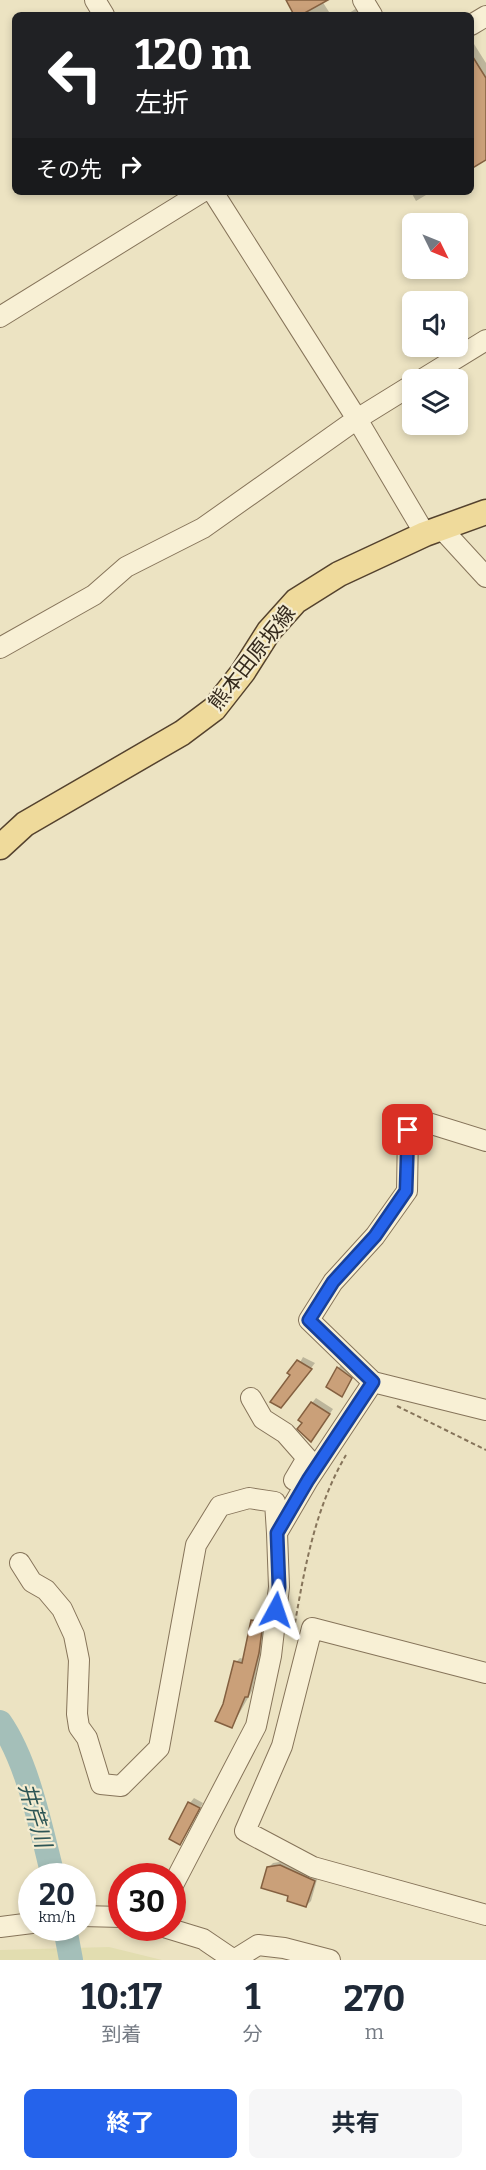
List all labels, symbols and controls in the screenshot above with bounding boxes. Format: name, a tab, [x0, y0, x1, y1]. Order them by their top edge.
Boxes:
text: 120 m	[135, 30, 251, 80]
icon: left	[36, 36, 114, 114]
text: 左折	[135, 87, 189, 119]
icon: right	[114, 150, 147, 183]
text: その先	[36, 156, 102, 183]
north arrow	[402, 213, 468, 279]
map controls	[402, 213, 468, 435]
button: sound	[402, 291, 468, 357]
button: layers	[402, 369, 468, 435]
street label: 熊本田原坂線	[203, 600, 301, 716]
pin	[382, 1104, 433, 1155]
icon: arrive	[391, 1113, 424, 1146]
position arrow	[244, 1578, 308, 1642]
water label: 井芹川	[13, 1780, 58, 1852]
speed limit sign: 30	[108, 1863, 186, 1941]
text: 20	[39, 1877, 75, 1913]
text: km/h	[38, 1908, 76, 1926]
text: 10:17	[81, 1975, 162, 2019]
text: 1	[245, 1975, 261, 2019]
text: 270	[344, 1977, 405, 2021]
text: m	[365, 2020, 384, 2044]
text: 到着	[101, 2022, 141, 2046]
text: 分	[243, 2022, 263, 2046]
button: 終了	[24, 2089, 237, 2158]
button: 共有	[249, 2089, 462, 2158]

